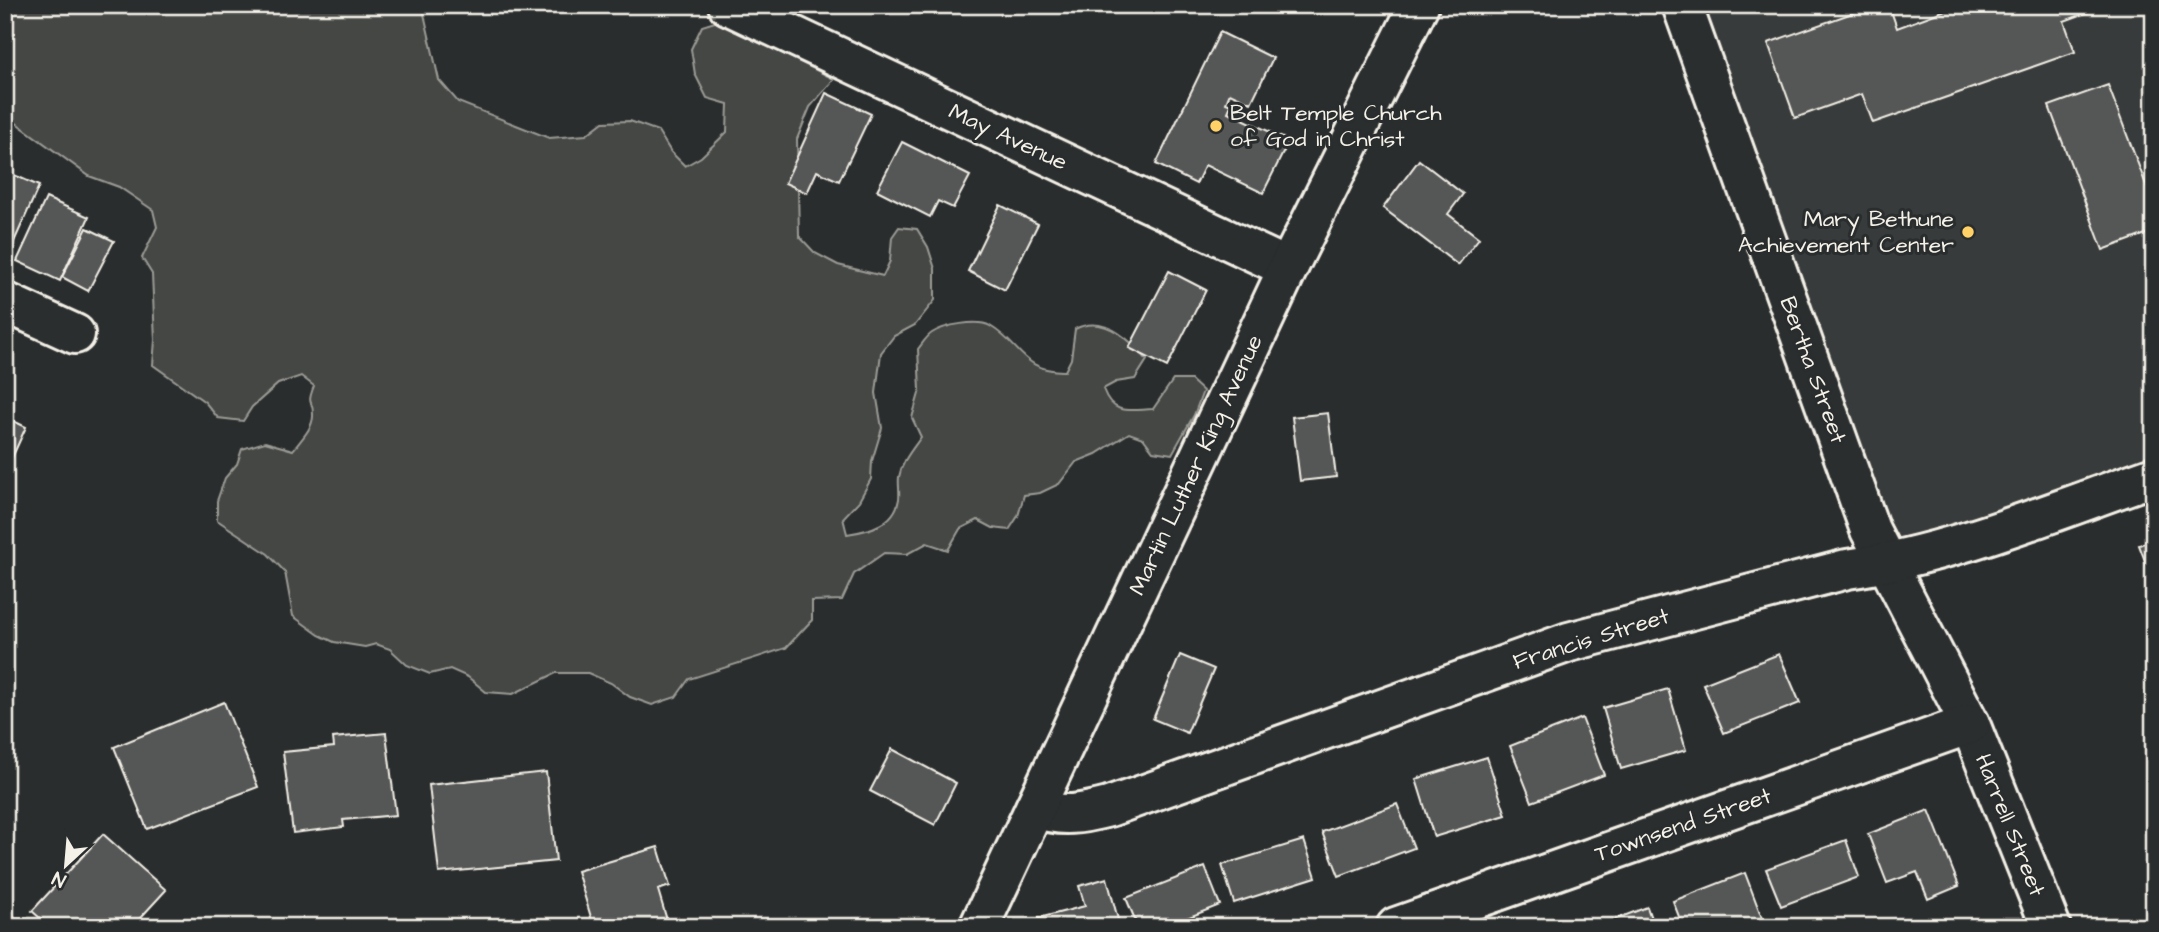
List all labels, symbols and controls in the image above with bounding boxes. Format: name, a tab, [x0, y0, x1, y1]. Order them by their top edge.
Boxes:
street label: May Avenue	[943, 96, 1072, 179]
place label: Belt Temple Church of God in Christ	[1230, 97, 1442, 155]
marker: Belt Temple Church of God in Christ	[1208, 118, 1224, 134]
place label: Mary Bethune Achievement Center	[1738, 203, 1954, 261]
marker: Mary Bethune Achievement Center	[1960, 224, 1976, 240]
street label: Bertha Street	[1772, 292, 1855, 449]
street label: Martin Luther King Avenue	[1121, 329, 1271, 601]
street label: Francis Street	[1509, 600, 1674, 678]
street label: Harrell Street	[1967, 749, 2053, 902]
street label: Townsend Street	[1590, 780, 1776, 870]
north arrow	[32, 830, 102, 900]
text: N	[48, 864, 70, 894]

